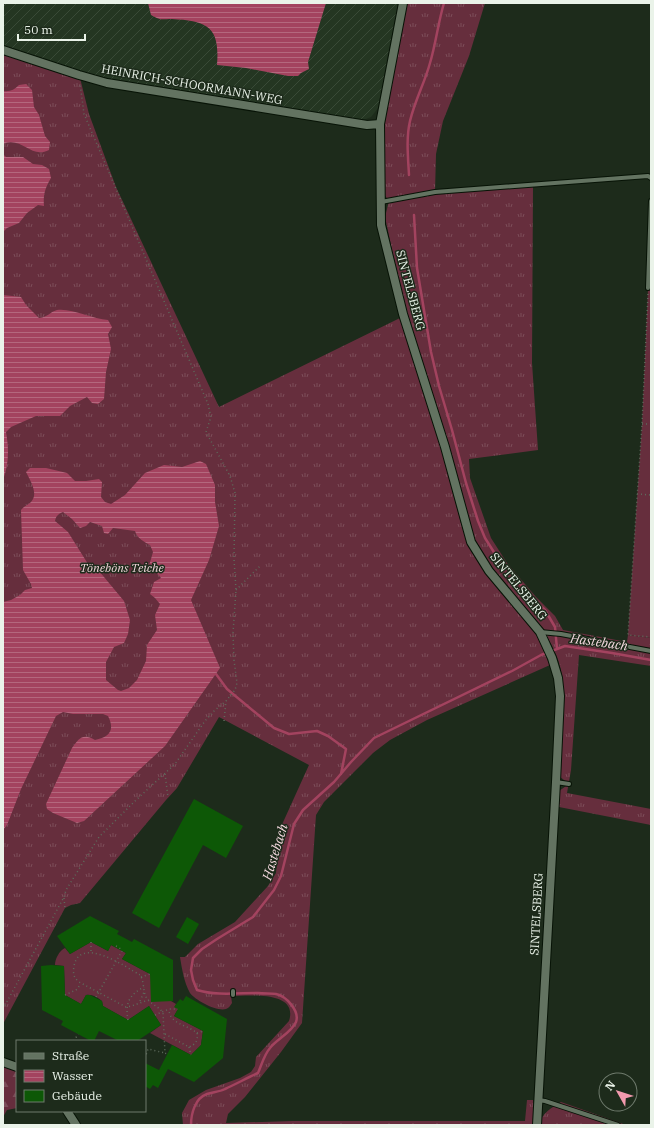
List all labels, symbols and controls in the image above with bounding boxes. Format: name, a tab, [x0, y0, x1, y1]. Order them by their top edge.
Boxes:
scale bar	[18, 16, 85, 42]
text: 50 m	[24, 22, 53, 37]
street label: HEINRICH-SCHOORMANN-WEG	[100, 61, 284, 107]
street label: SINTELSBERG	[393, 248, 429, 332]
street label: SINTELSBERG	[487, 549, 551, 623]
park label: Töneböns Teiche	[80, 560, 165, 575]
water label: Hastebach	[568, 629, 629, 654]
water label: Hastebach	[258, 822, 292, 883]
street label: SINTELSBERG	[526, 872, 546, 956]
legend	[16, 1040, 146, 1112]
text: Straße	[52, 1048, 89, 1063]
text: Wasser	[52, 1068, 94, 1083]
north arrow	[598, 1072, 638, 1112]
text: N	[602, 1078, 619, 1093]
text: Gebäude	[52, 1088, 102, 1103]

